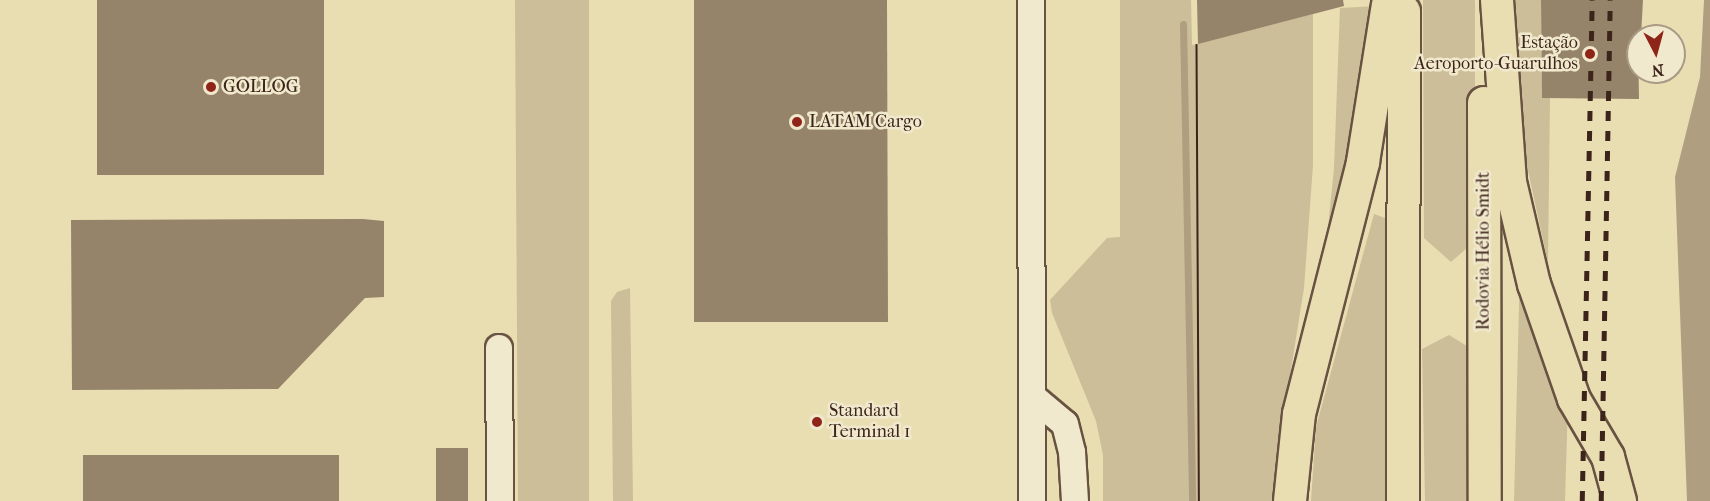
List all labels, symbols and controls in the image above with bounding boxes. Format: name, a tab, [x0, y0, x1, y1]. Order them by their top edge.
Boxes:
north arrow	[1626, 24, 1686, 84]
place label: Estação Aeroporto-Guarulhos	[1414, 33, 1578, 76]
marker: Estação Aeroporto-Guarulhos	[1583, 47, 1597, 61]
text: N	[1651, 60, 1665, 80]
place label: GOLLOG	[223, 76, 298, 98]
marker: GOLLOG	[204, 80, 218, 94]
place label: LATAM Cargo	[809, 111, 922, 133]
marker: LATAM Cargo	[790, 115, 804, 129]
street label: Rodovia Hélio Smidt	[1473, 172, 1495, 330]
place label: Standard Terminal 1	[829, 401, 911, 444]
marker: Standard Terminal 1	[810, 415, 824, 429]

